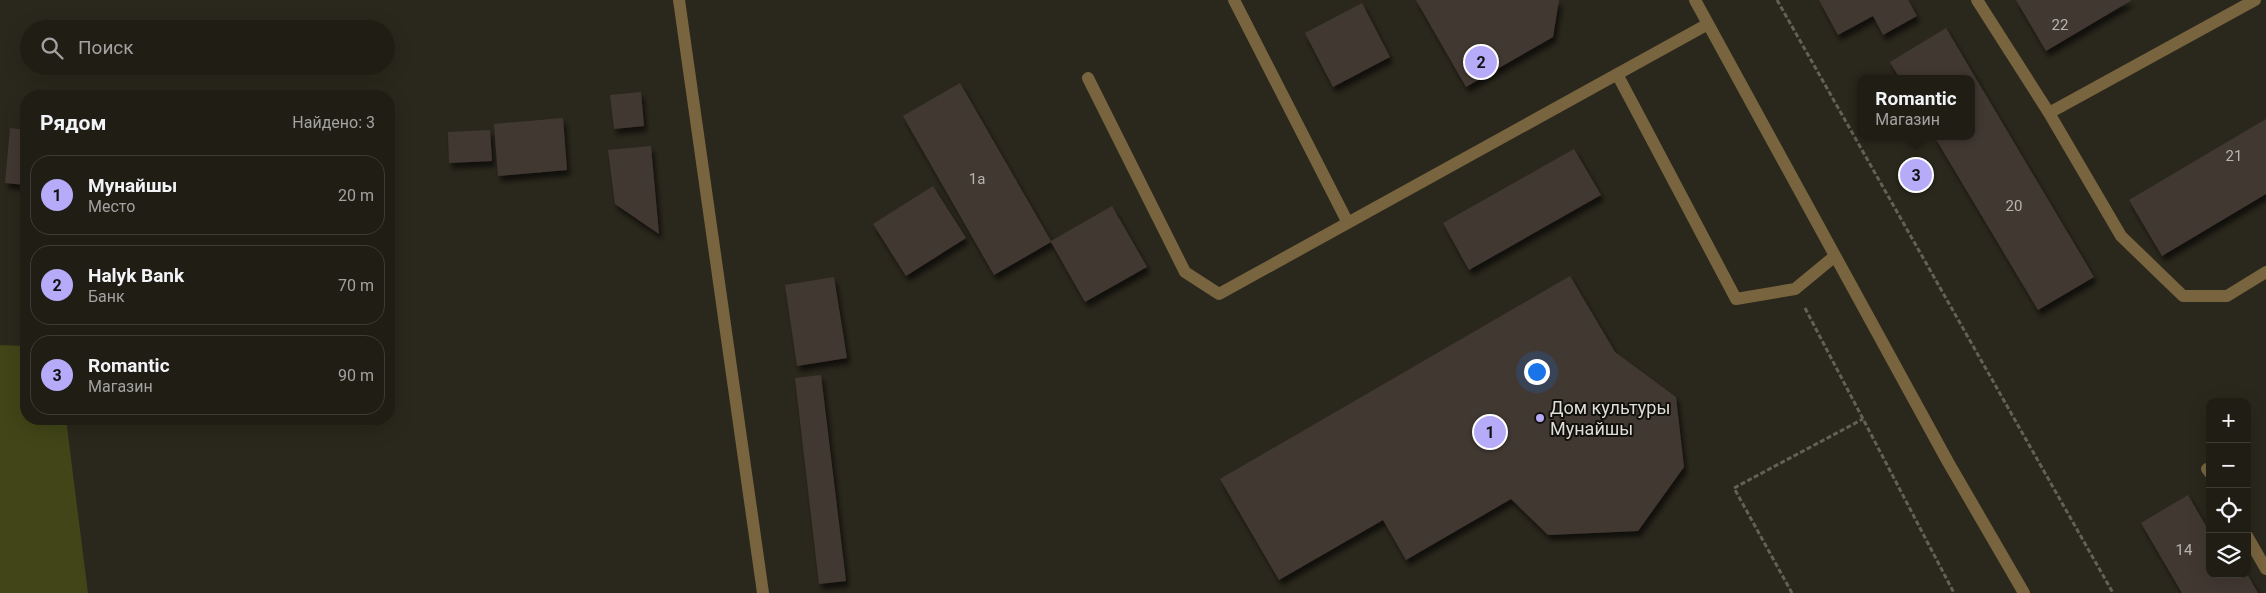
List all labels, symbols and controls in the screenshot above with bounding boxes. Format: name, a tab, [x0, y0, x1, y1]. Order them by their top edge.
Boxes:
house number: 22	[2052, 16, 2068, 34]
search box	[20, 20, 395, 75]
icon: search	[38, 34, 66, 62]
text: Поиск	[78, 36, 134, 59]
pin: 2	[1465, 43, 1497, 81]
popup	[1857, 75, 1975, 140]
text: Romantic	[1875, 87, 1957, 110]
text: Магазин	[1875, 110, 1940, 129]
text: Рядом	[40, 111, 106, 135]
text: Найдено: 3	[292, 113, 375, 132]
house number: 21	[2226, 147, 2242, 165]
pin: 3	[1900, 156, 1932, 194]
house number: 1а	[969, 170, 985, 188]
text: Мунайшы	[88, 174, 177, 197]
text: 1	[52, 186, 62, 205]
text: 20 m	[338, 186, 374, 205]
text: Место	[88, 197, 135, 216]
house number: 20	[2006, 197, 2022, 215]
text: Halyk Bank	[88, 264, 184, 287]
text: 2	[52, 276, 62, 295]
text: 70 m	[338, 276, 374, 295]
text: Банк	[88, 287, 125, 306]
text: Romantic	[88, 354, 170, 377]
your location	[1524, 359, 1550, 385]
text: 3	[52, 366, 62, 385]
text: 90 m	[338, 366, 374, 385]
text: Магазин	[88, 377, 153, 396]
place label: Дом культуры Мунайшы	[1550, 397, 1670, 439]
map controls	[2206, 398, 2251, 578]
button: +	[2206, 398, 2251, 443]
marker: Дом культуры Мунайшы	[1534, 412, 1546, 424]
pin: 1	[1474, 413, 1506, 451]
button: −	[2206, 443, 2251, 488]
button: locate	[2206, 488, 2251, 533]
button: layers	[2206, 533, 2251, 578]
house number: 14	[2176, 541, 2193, 559]

